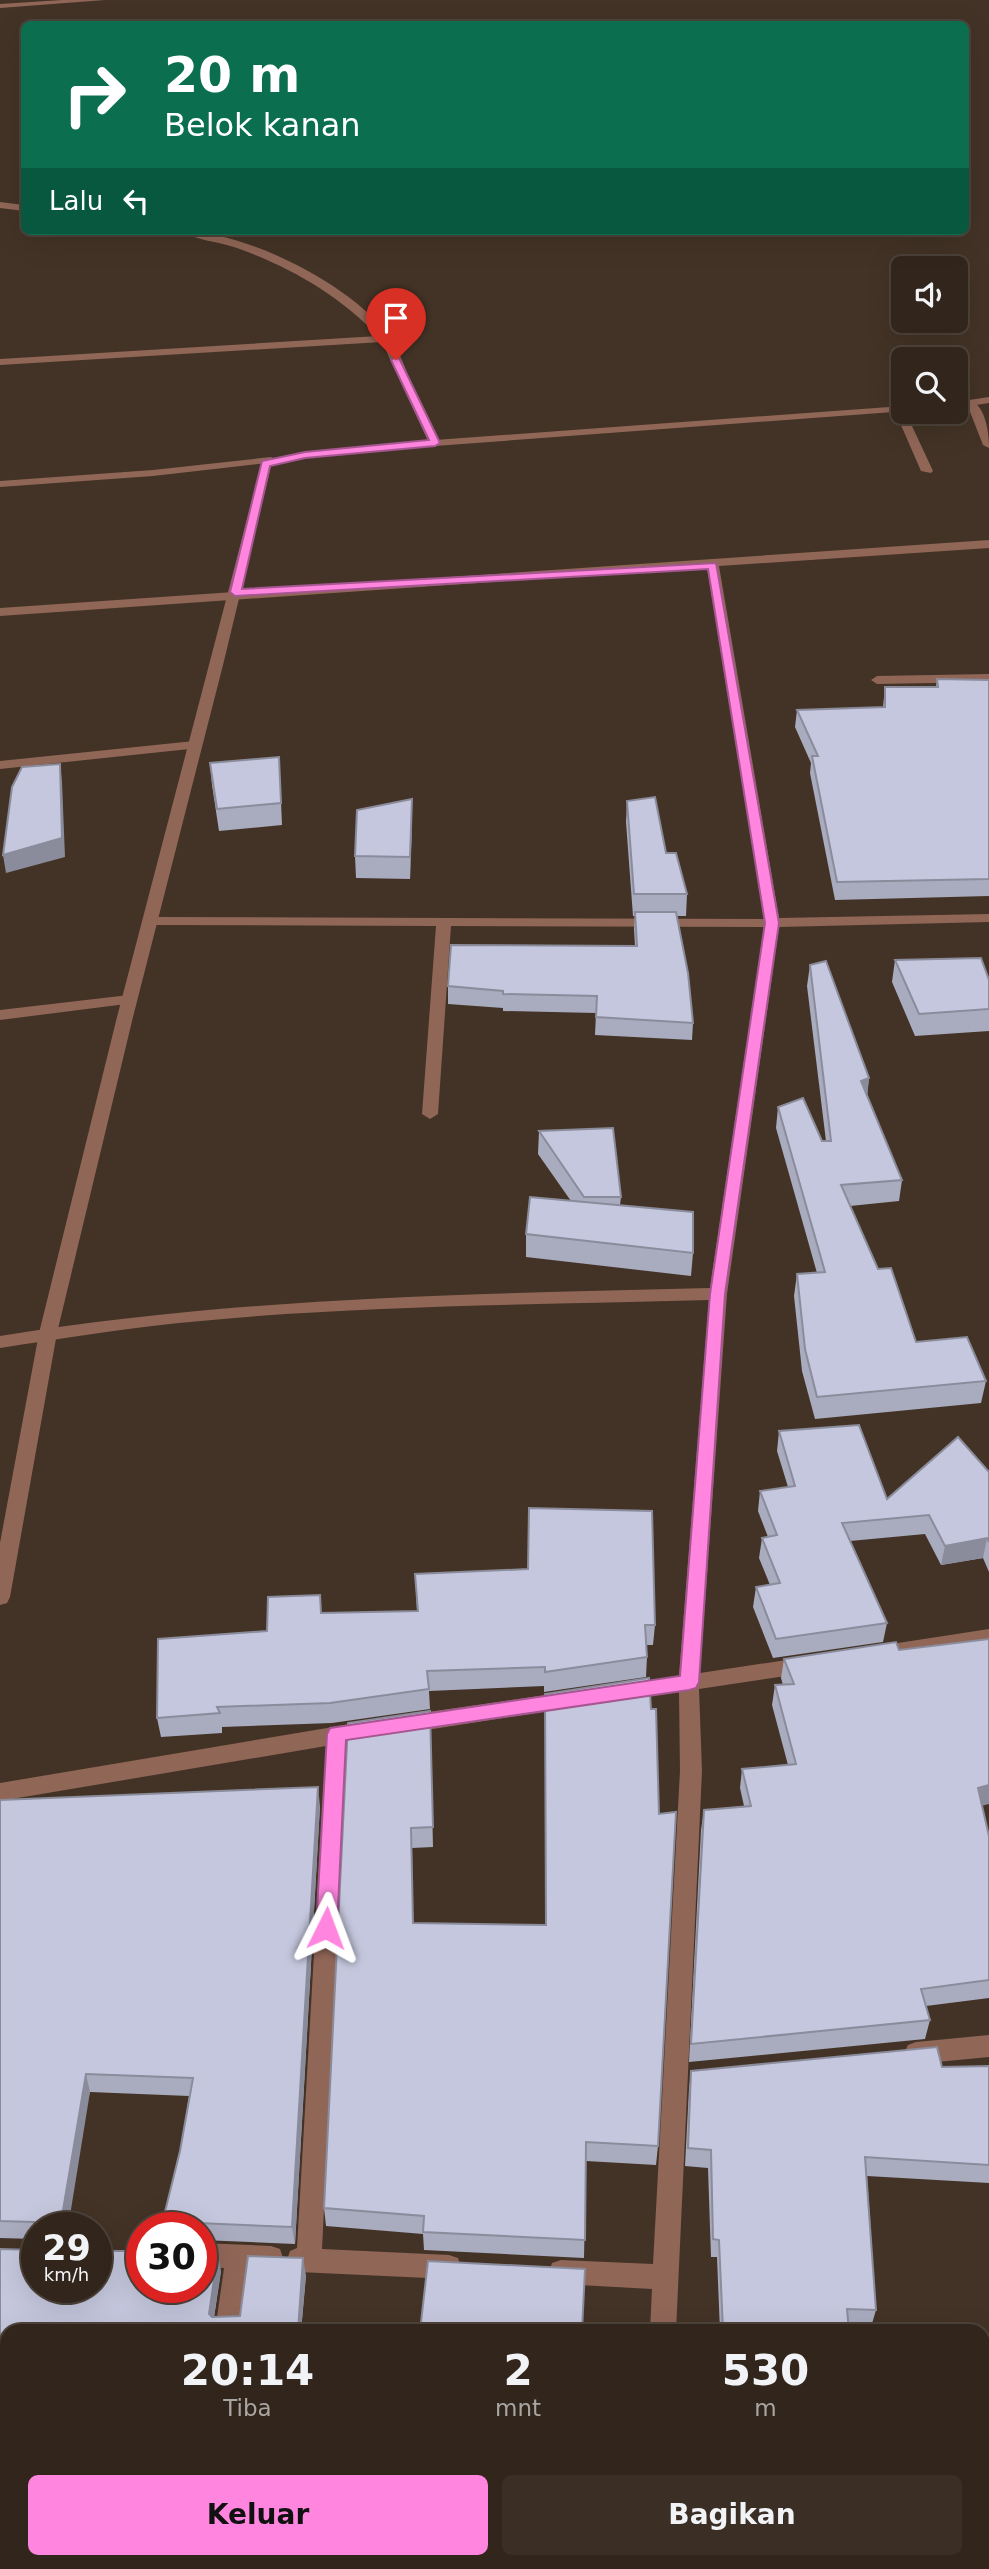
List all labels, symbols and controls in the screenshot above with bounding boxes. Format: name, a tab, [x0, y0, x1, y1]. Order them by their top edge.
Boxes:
text: 20 m	[164, 47, 300, 104]
icon: right	[49, 49, 140, 140]
text: Belok kanan	[164, 106, 361, 144]
icon: left	[117, 182, 155, 220]
text: Lalu	[49, 186, 103, 216]
map controls	[891, 256, 968, 424]
button: sound	[891, 256, 968, 333]
pin	[366, 288, 426, 360]
icon: arrive	[377, 299, 415, 337]
button: search	[891, 347, 968, 424]
position arrow	[289, 1891, 363, 1965]
speed limit sign: 30	[126, 2212, 217, 2303]
text: 29	[42, 2228, 91, 2268]
text: km/h	[44, 2264, 89, 2285]
text: 20:14	[181, 2346, 314, 2395]
text: 2	[503, 2346, 533, 2395]
text: 530	[722, 2346, 809, 2395]
text: Tiba	[223, 2395, 272, 2421]
text: mnt	[495, 2395, 541, 2421]
text: m	[754, 2395, 777, 2421]
button: Keluar	[28, 2475, 488, 2555]
button: Bagikan	[502, 2475, 962, 2555]

